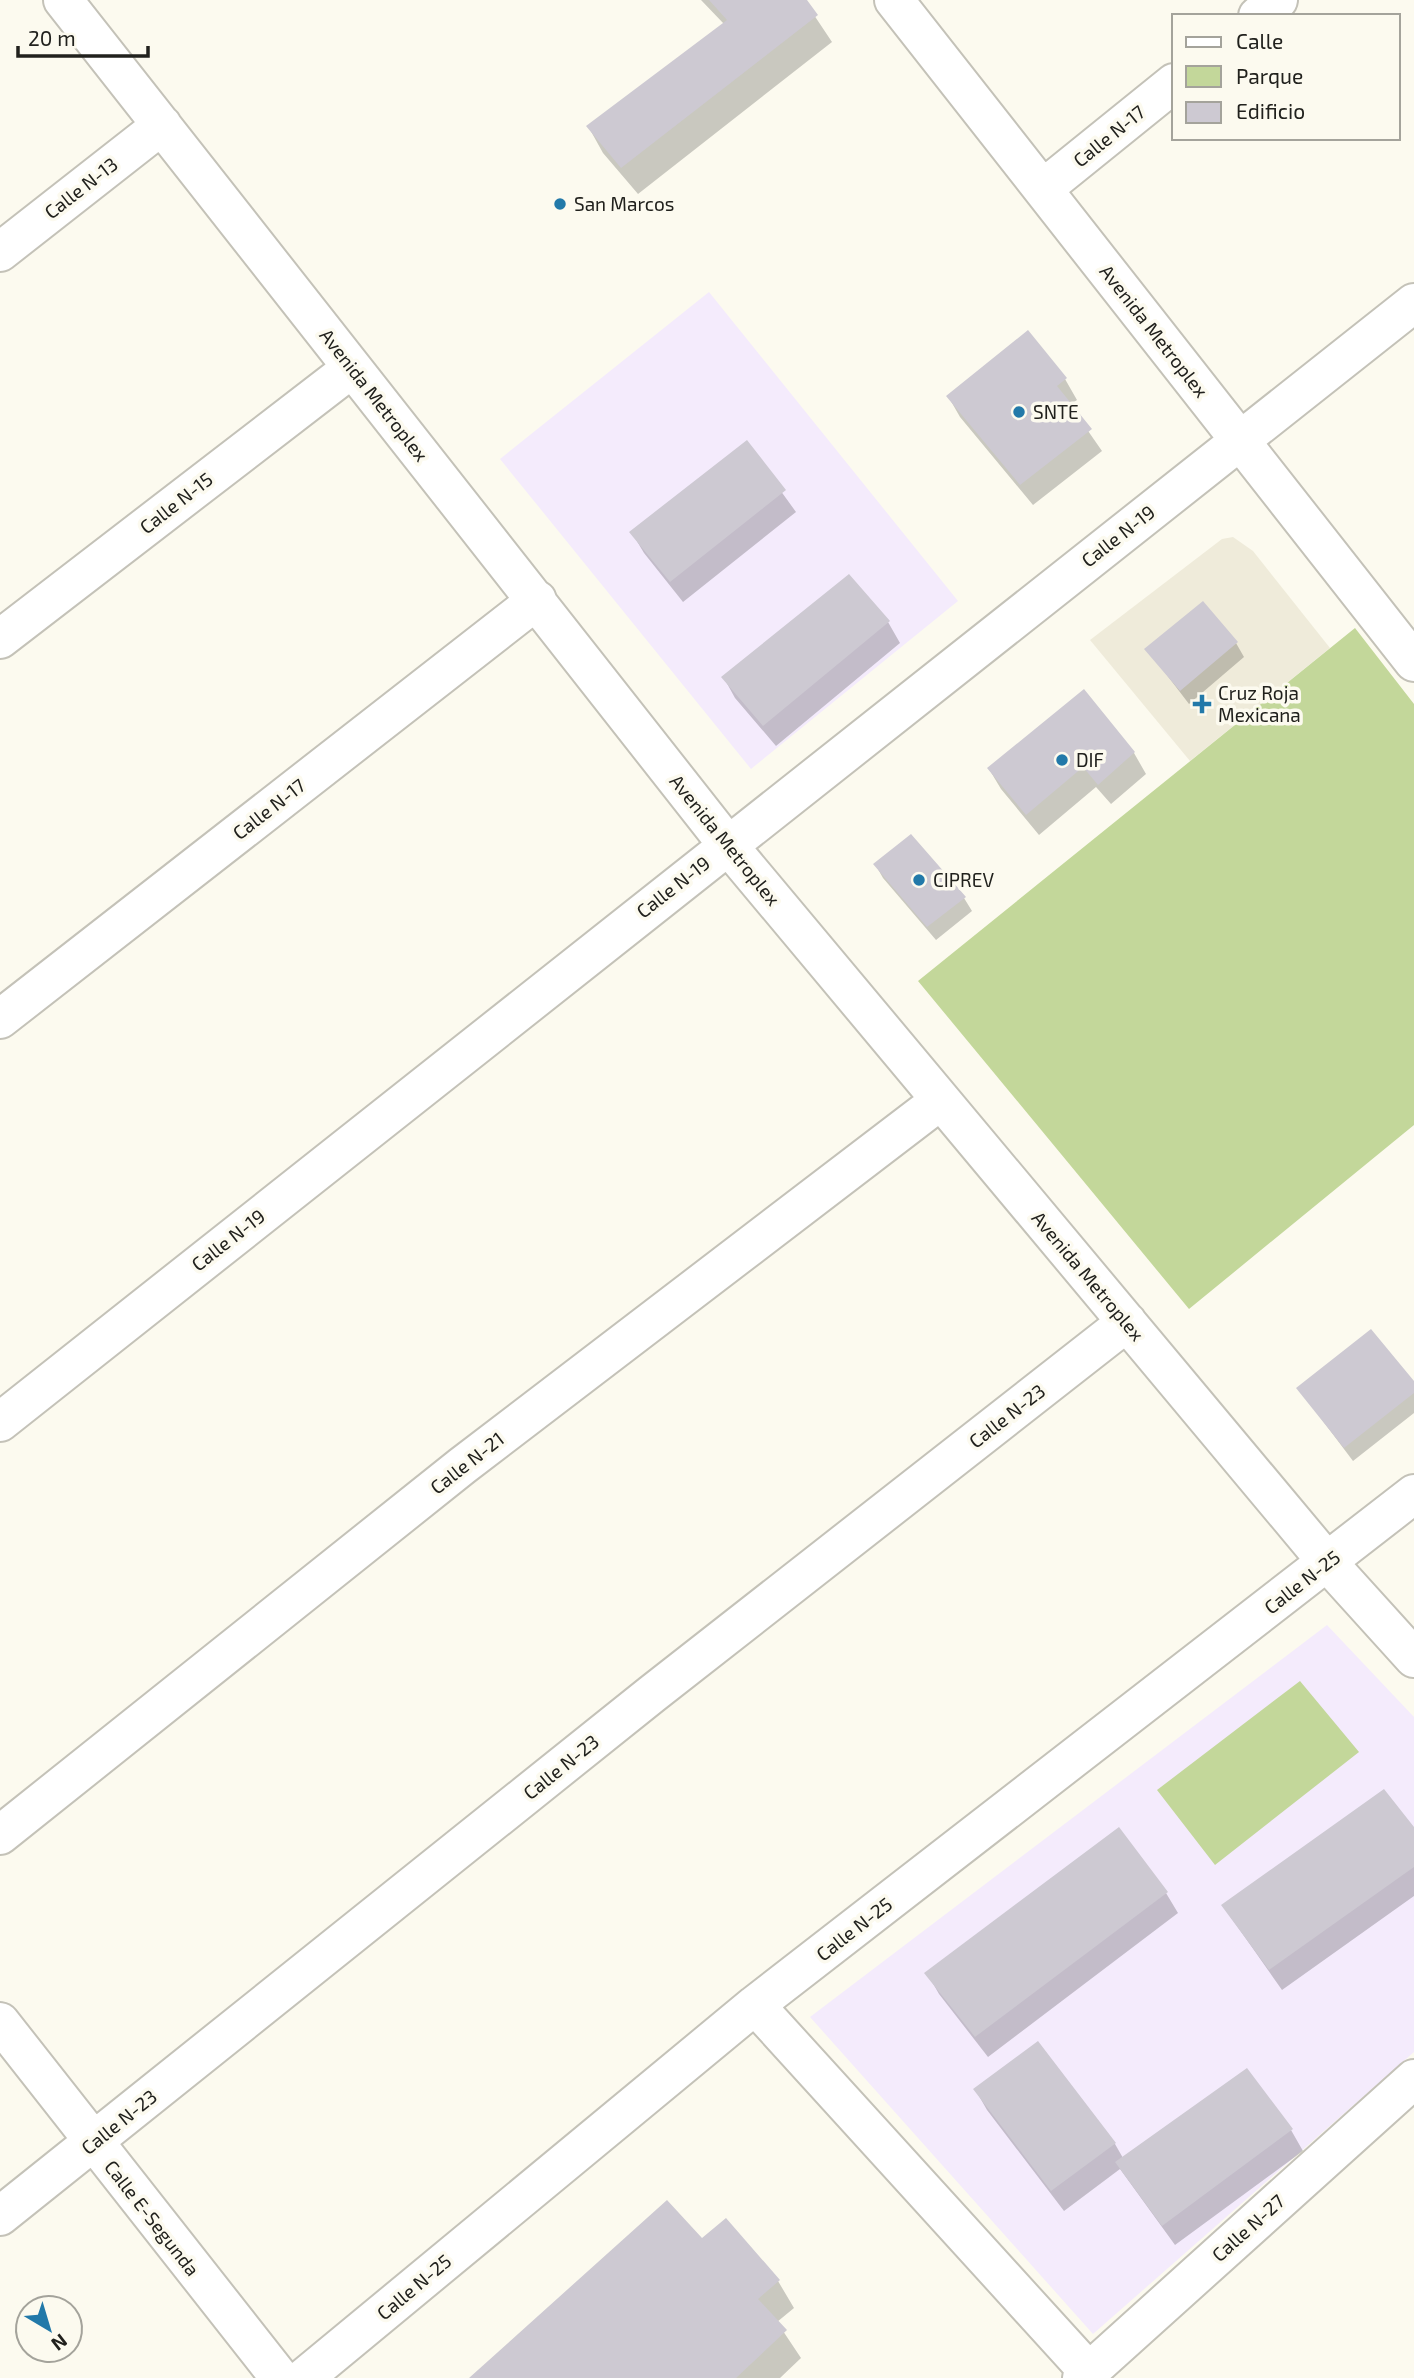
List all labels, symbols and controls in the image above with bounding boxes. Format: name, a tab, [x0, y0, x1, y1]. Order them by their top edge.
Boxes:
scale bar	[18, 14, 147, 58]
legend	[1172, 14, 1400, 140]
text: 20 m	[28, 25, 76, 50]
text: Calle	[1236, 28, 1283, 53]
text: Parque	[1236, 63, 1303, 88]
text: Edificio	[1236, 98, 1305, 123]
street label: Calle N-17	[1068, 100, 1149, 171]
street label: Calle N-13	[40, 152, 122, 223]
place label: San Marcos	[574, 192, 674, 215]
marker: San Marcos	[552, 196, 568, 212]
street label: Avenida Metroplex	[1095, 260, 1213, 402]
street label: Avenida Metroplex	[315, 324, 433, 466]
place label: SNTE	[1033, 400, 1079, 423]
marker: SNTE	[1011, 404, 1027, 420]
street label: Calle N-15	[135, 467, 217, 538]
street label: Calle N-19	[1076, 500, 1159, 571]
place label: Cruz Roja Mexicana	[1218, 681, 1301, 726]
marker: Cruz Roja Mexicana	[1192, 694, 1212, 714]
place label: DIF	[1076, 748, 1104, 771]
marker: DIF	[1054, 752, 1070, 768]
street label: Avenida Metroplex	[665, 769, 785, 910]
street label: Calle N-17	[228, 773, 310, 844]
street label: Calle N-19	[631, 851, 714, 922]
place label: CIPREV	[933, 868, 994, 891]
marker: CIPREV	[911, 872, 927, 888]
street label: Calle N-19	[186, 1204, 269, 1275]
street label: Avenida Metroplex	[1027, 1206, 1149, 1345]
street label: Calle N-23	[964, 1379, 1049, 1452]
street label: Calle N-21	[425, 1427, 508, 1498]
street label: Calle N-25	[1259, 1545, 1344, 1618]
street label: Calle N-23	[518, 1729, 603, 1804]
street label: Calle N-25	[811, 1892, 896, 1965]
street label: Calle N-23	[76, 2084, 161, 2159]
street label: Calle E-Segunda	[100, 2155, 205, 2280]
street label: Calle N-27	[1207, 2189, 1289, 2266]
street label: Calle N-25	[372, 2249, 455, 2324]
north arrow	[14, 2294, 84, 2364]
text: N	[47, 2330, 72, 2356]

